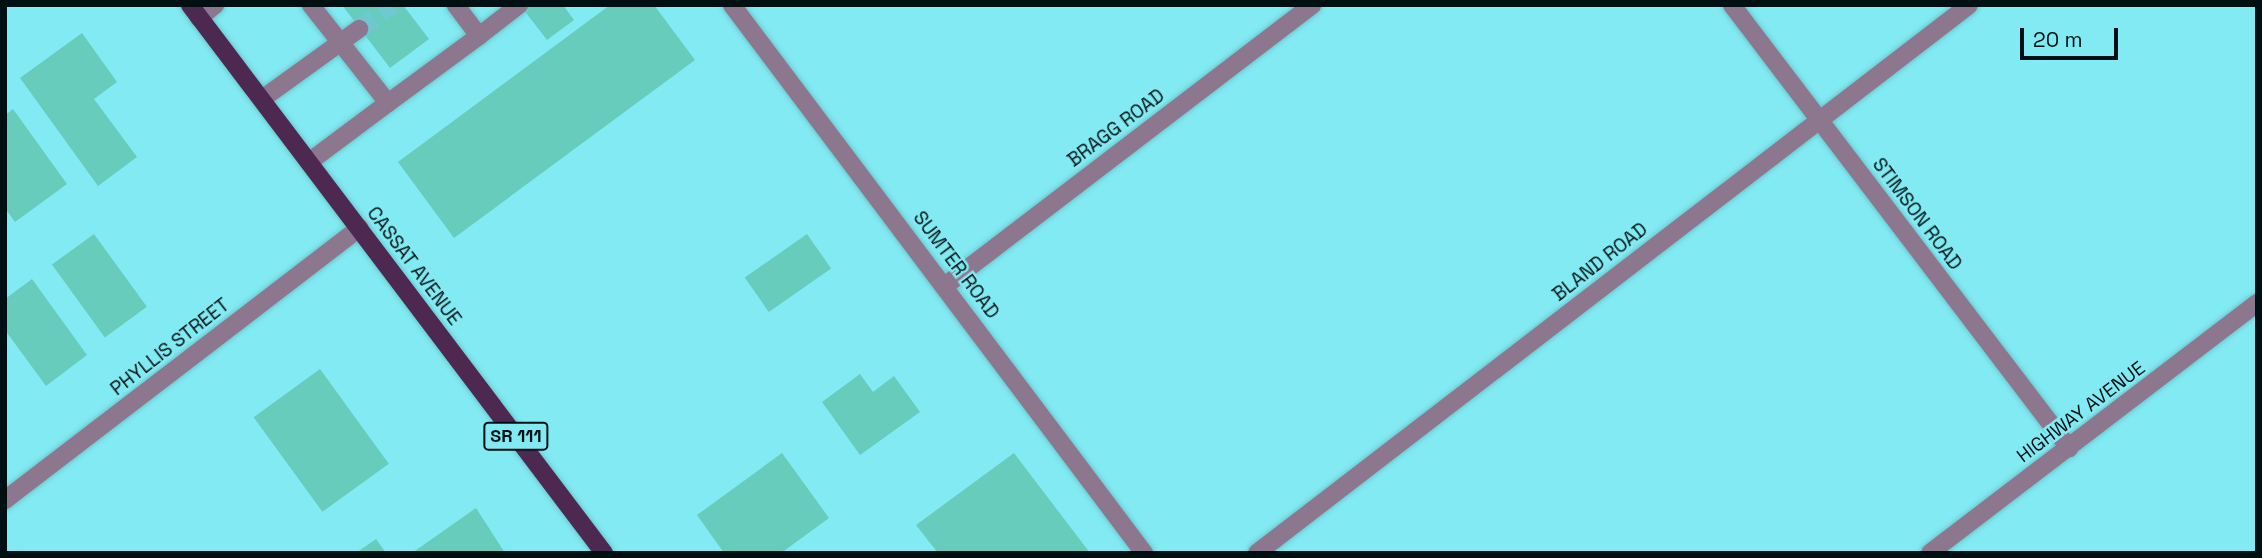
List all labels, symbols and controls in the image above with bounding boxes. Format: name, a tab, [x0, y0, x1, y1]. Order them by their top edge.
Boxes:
scale bar	[2024, 14, 2122, 58]
text: 20 m	[2033, 26, 2083, 53]
street label: BRAGG ROAD	[1063, 84, 1169, 172]
street label: STIMSON ROAD	[1867, 154, 1967, 274]
street label: CASSAT AVENUE	[362, 202, 466, 330]
street label: SUMTER ROAD	[908, 207, 1004, 323]
street label: BLAND ROAD	[1548, 218, 1652, 306]
street label: PHYLLIS STREET	[106, 294, 234, 400]
street label: HIGHWAY AVENUE	[2012, 356, 2150, 468]
road number: SR 111	[483, 422, 549, 450]

